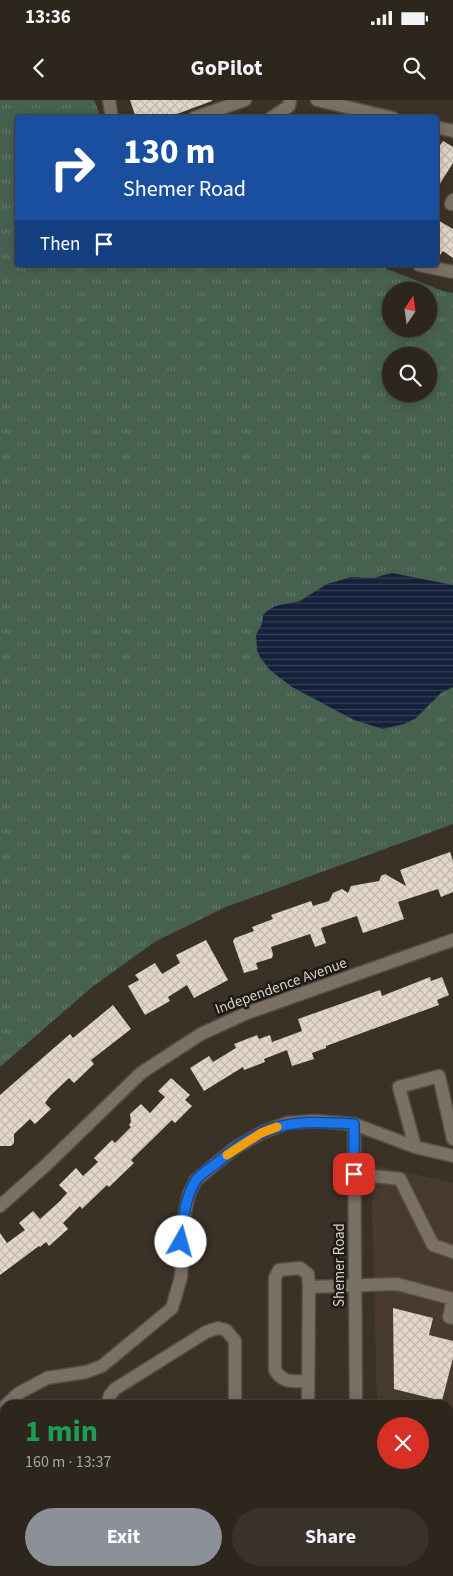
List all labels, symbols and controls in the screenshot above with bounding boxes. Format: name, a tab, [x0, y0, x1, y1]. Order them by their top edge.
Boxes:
text: 13:36	[25, 4, 71, 31]
text: GoPilot	[191, 52, 262, 84]
icon: back	[25, 54, 53, 82]
icon: search	[400, 54, 428, 82]
text: 130 m	[123, 127, 215, 177]
icon: right	[40, 135, 105, 200]
text: Shemer Road	[123, 173, 246, 205]
icon: arrive	[90, 230, 118, 258]
text: Then	[40, 231, 80, 258]
north arrow	[382, 282, 438, 338]
map controls	[382, 282, 437, 402]
button: search	[382, 347, 437, 402]
street label: Independence Avenue	[212, 952, 350, 1020]
pin	[333, 1153, 375, 1195]
icon: arrive	[340, 1160, 368, 1188]
position arrow	[154, 1215, 206, 1267]
street label: Shemer Road	[329, 1223, 350, 1307]
text: 1 min	[25, 1410, 98, 1453]
button: close	[377, 1417, 429, 1469]
text: 160 m · 13:37	[25, 1451, 112, 1473]
button: Exit	[25, 1508, 222, 1566]
button: Share	[232, 1508, 429, 1566]

